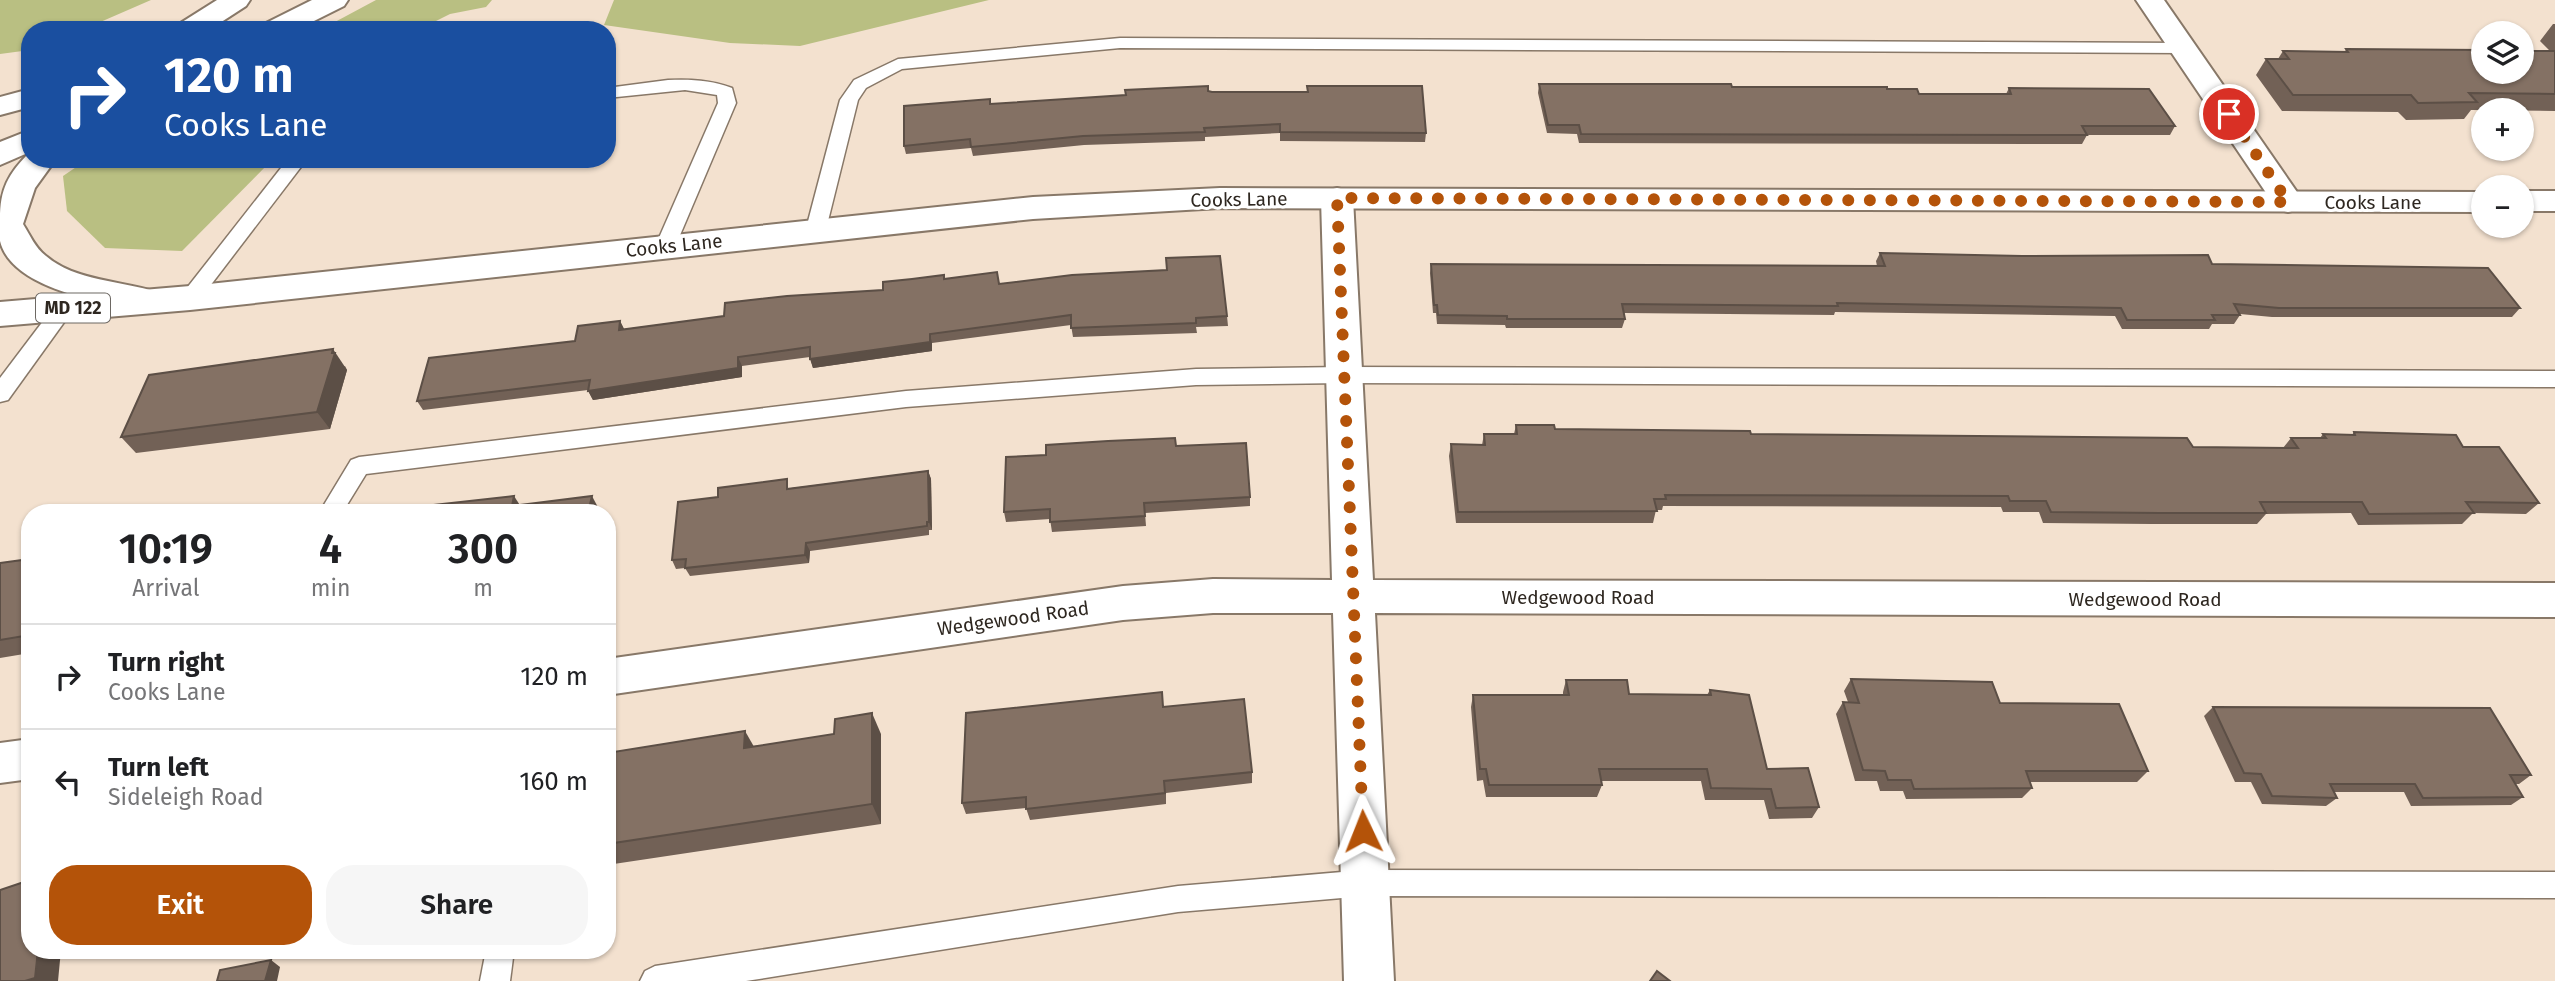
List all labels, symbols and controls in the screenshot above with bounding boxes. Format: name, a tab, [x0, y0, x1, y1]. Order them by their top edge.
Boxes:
map controls	[2471, 21, 2534, 238]
button: layers	[2471, 21, 2534, 84]
text: 120 m	[164, 46, 294, 105]
icon: right	[49, 49, 140, 140]
pin	[2199, 84, 2259, 144]
icon: arrive	[2210, 95, 2248, 133]
button: +	[2471, 98, 2534, 161]
text: Cooks Lane	[164, 106, 328, 144]
button: −	[2471, 175, 2534, 238]
street label: Cooks Lane	[1190, 187, 1288, 212]
street label: Cooks Lane	[2324, 191, 2422, 214]
street label: Cooks Lane	[625, 229, 724, 262]
road number: MD 122	[36, 294, 110, 322]
text: 10:19	[119, 524, 213, 574]
text: 4	[319, 524, 342, 574]
text: 300	[448, 524, 518, 574]
text: Arrival	[132, 574, 200, 602]
text: min	[311, 574, 350, 602]
text: m	[473, 574, 493, 602]
street label: Wedgewood Road	[1501, 586, 1655, 609]
street label: Wedgewood Road	[2068, 588, 2222, 611]
street label: Wedgewood Road	[936, 596, 1091, 641]
text: Turn right	[108, 647, 225, 678]
icon: right	[49, 658, 87, 696]
text: 120 m	[520, 661, 588, 692]
text: Cooks Lane	[108, 678, 226, 706]
text: Turn left	[108, 752, 209, 783]
icon: left	[49, 763, 87, 801]
text: 160 m	[519, 766, 588, 797]
text: Sideleigh Road	[108, 783, 264, 811]
position arrow	[1326, 794, 1400, 868]
button: Exit	[49, 865, 312, 945]
button: Share	[326, 865, 588, 945]

